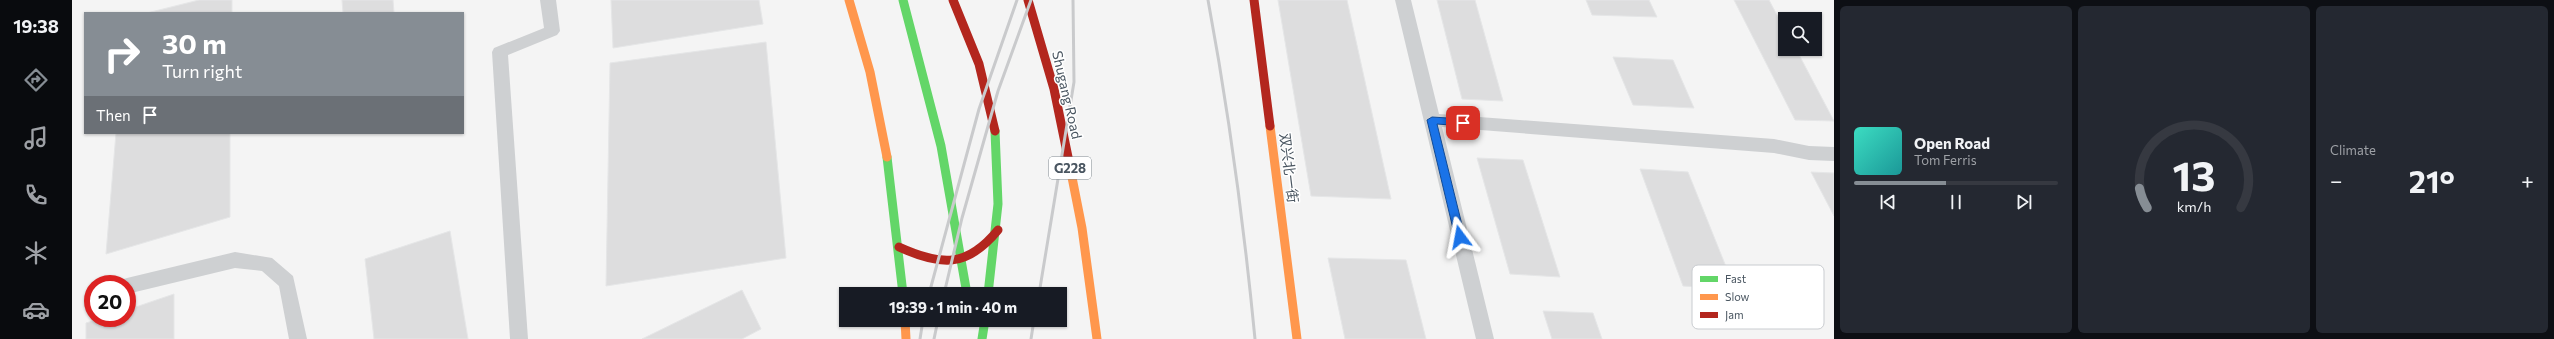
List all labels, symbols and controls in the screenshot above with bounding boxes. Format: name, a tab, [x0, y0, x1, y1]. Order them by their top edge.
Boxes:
map controls	[1778, 12, 1822, 56]
button: search	[1778, 12, 1822, 56]
text: 19:38	[13, 15, 59, 37]
text: 30 m	[162, 26, 227, 60]
icon: right	[96, 28, 148, 80]
street label: Shugang Road	[1049, 49, 1086, 141]
text: Turn right	[162, 60, 242, 82]
icon: directions	[22, 66, 50, 94]
icon: arrive	[139, 104, 161, 126]
text: Then	[96, 106, 131, 124]
pin	[1446, 106, 1480, 140]
icon: arrive	[1452, 112, 1474, 134]
icon: music	[22, 124, 50, 152]
street label: 双兴北一街	[1277, 132, 1302, 204]
text: Open Road	[1914, 134, 1990, 152]
text: Climate	[2330, 142, 2376, 158]
text: 13	[2172, 148, 2216, 199]
text: Tom Ferris	[1914, 152, 1977, 168]
road number: G228	[1049, 157, 1091, 179]
text: 21°	[2409, 162, 2455, 199]
text: −	[2330, 167, 2343, 194]
text: +	[2521, 167, 2534, 194]
icon: phone	[22, 181, 50, 209]
icon: previous	[1877, 191, 1899, 213]
icon: pause	[1945, 191, 1967, 213]
icon: next	[2013, 191, 2035, 213]
text: km/h	[2177, 196, 2211, 214]
position arrow	[1439, 216, 1481, 258]
icon: climate	[22, 239, 50, 267]
legend	[1692, 265, 1824, 329]
text: Fast	[1725, 272, 1747, 285]
speed limit sign: 20	[84, 275, 136, 327]
text: Slow	[1725, 290, 1750, 303]
icon: car	[22, 296, 50, 324]
text: 19:39 · 1 min · 40 m	[889, 298, 1017, 316]
text: Jam	[1725, 308, 1744, 322]

